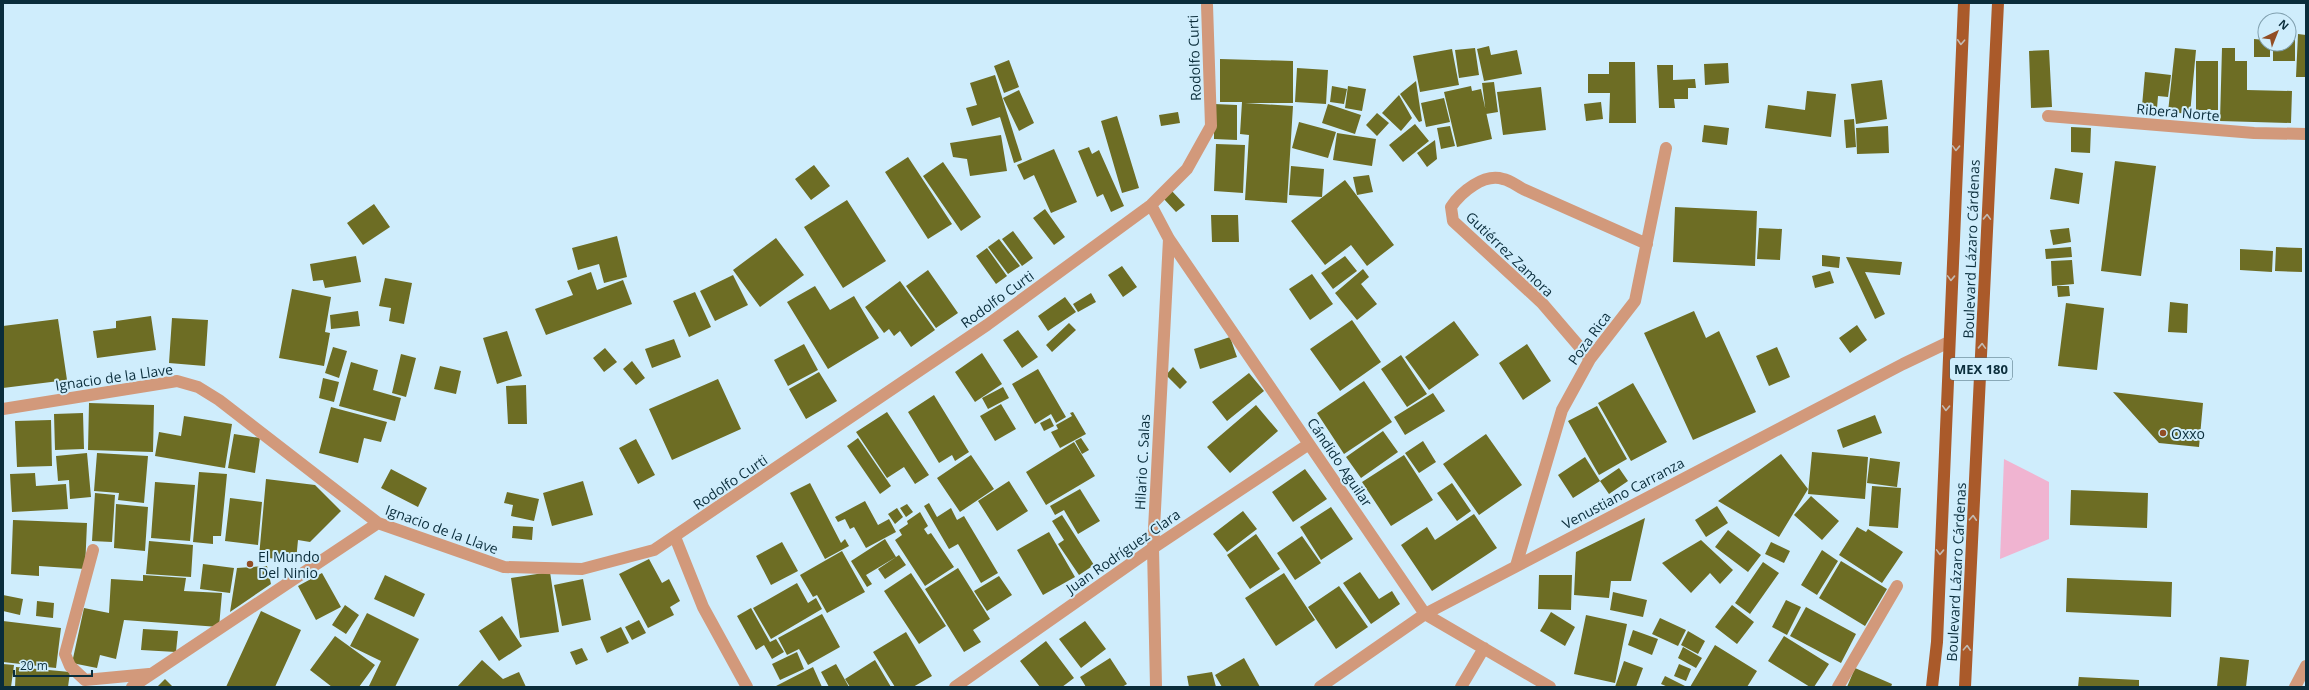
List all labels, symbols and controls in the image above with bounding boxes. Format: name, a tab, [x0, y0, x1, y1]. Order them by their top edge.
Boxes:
north arrow	[2257, 12, 2297, 52]
street label: Rodolfo Curti	[1183, 15, 1205, 101]
text: N	[2276, 16, 2293, 33]
one-way arrow	[1957, 39, 1966, 45]
street label: Ribera Norte	[2136, 99, 2220, 125]
one-way arrow	[1952, 145, 1961, 151]
street label: Boulevard Lázaro Cárdenas	[1958, 159, 1984, 339]
street label: Gutiérrez Zamora	[1462, 207, 1558, 301]
one-way arrow	[1983, 214, 1991, 220]
street label: Rodolfo Curti	[957, 266, 1037, 332]
one-way arrow	[1947, 275, 1955, 281]
street label: Poza Rica	[1563, 308, 1615, 368]
one-way arrow	[1977, 343, 1986, 349]
road number: MEX 180	[1950, 358, 2012, 380]
street label: Ignacio de la Llave	[54, 359, 174, 395]
one-way arrow	[1942, 405, 1950, 411]
street label: Hilario C. Salas	[1130, 413, 1154, 510]
street label: Cándido Aguilar	[1303, 414, 1377, 510]
place label: Oxxo	[2171, 424, 2205, 443]
marker: Oxxo	[2158, 428, 2168, 438]
street label: Rodolfo Curti	[689, 450, 771, 514]
street label: Venustiano Carranza	[1559, 453, 1687, 533]
street label: Boulevard Lázaro Cárdenas	[1942, 482, 1970, 662]
street label: Ignacio de la Llave	[383, 500, 501, 558]
street label: Juan Rodríguez Clara	[1061, 504, 1184, 599]
one-way arrow	[1969, 515, 1978, 521]
place label: El Mundo Del Ninio	[258, 547, 320, 582]
one-way arrow	[1936, 549, 1945, 555]
marker: El Mundo Del Ninio	[245, 559, 255, 569]
one-way arrow	[1962, 645, 1971, 651]
scale bar	[14, 652, 92, 678]
text: 20 m	[20, 657, 48, 674]

